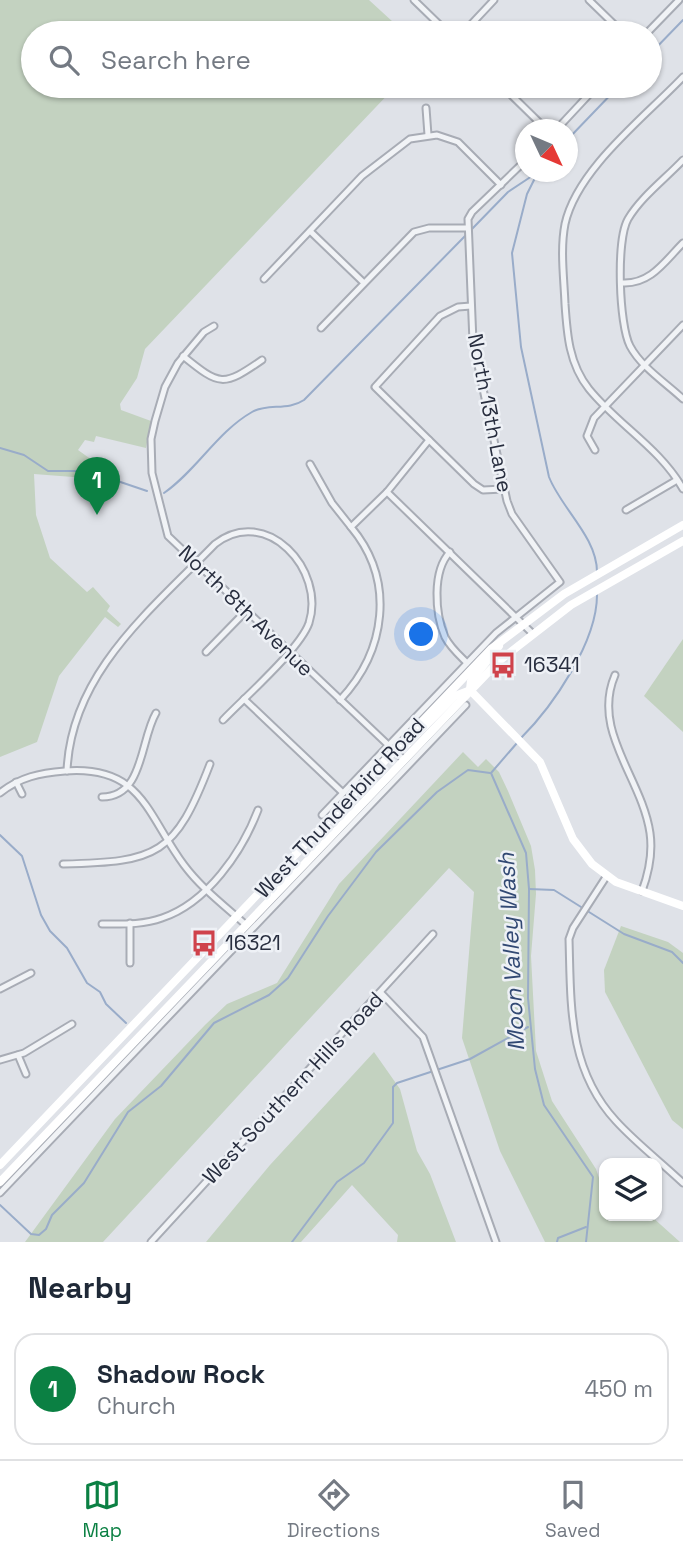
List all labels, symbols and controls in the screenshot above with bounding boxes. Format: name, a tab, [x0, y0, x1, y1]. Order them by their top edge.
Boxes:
search box	[21, 21, 662, 98]
icon: search	[45, 41, 83, 79]
text: Search here	[101, 43, 251, 77]
north arrow	[515, 119, 578, 182]
street label: North 13th Lane	[462, 331, 519, 495]
pin: 1	[74, 457, 120, 515]
street label: North 8th Avenue	[173, 539, 320, 682]
your location	[404, 617, 438, 651]
bus stop icon: 16341	[488, 650, 518, 680]
place label: 16341	[524, 651, 580, 678]
street label: West Thunderbird Road	[249, 712, 430, 904]
water label: Moon Valley Wash	[491, 851, 531, 1052]
bus stop icon: 16321	[189, 928, 219, 958]
place label: 16321	[225, 929, 281, 956]
street label: West Southern Hills Road	[196, 986, 389, 1190]
map controls	[599, 1158, 662, 1221]
button: layers	[599, 1158, 662, 1221]
text: Nearby	[28, 1268, 132, 1307]
text: Shadow Rock	[97, 1357, 265, 1391]
text: 1	[48, 1374, 58, 1404]
text: 450 m	[584, 1374, 653, 1404]
text: Church	[97, 1391, 176, 1421]
tab: Map	[82, 1476, 122, 1543]
tab: Directions	[287, 1476, 380, 1543]
tab: Saved	[545, 1476, 601, 1543]

